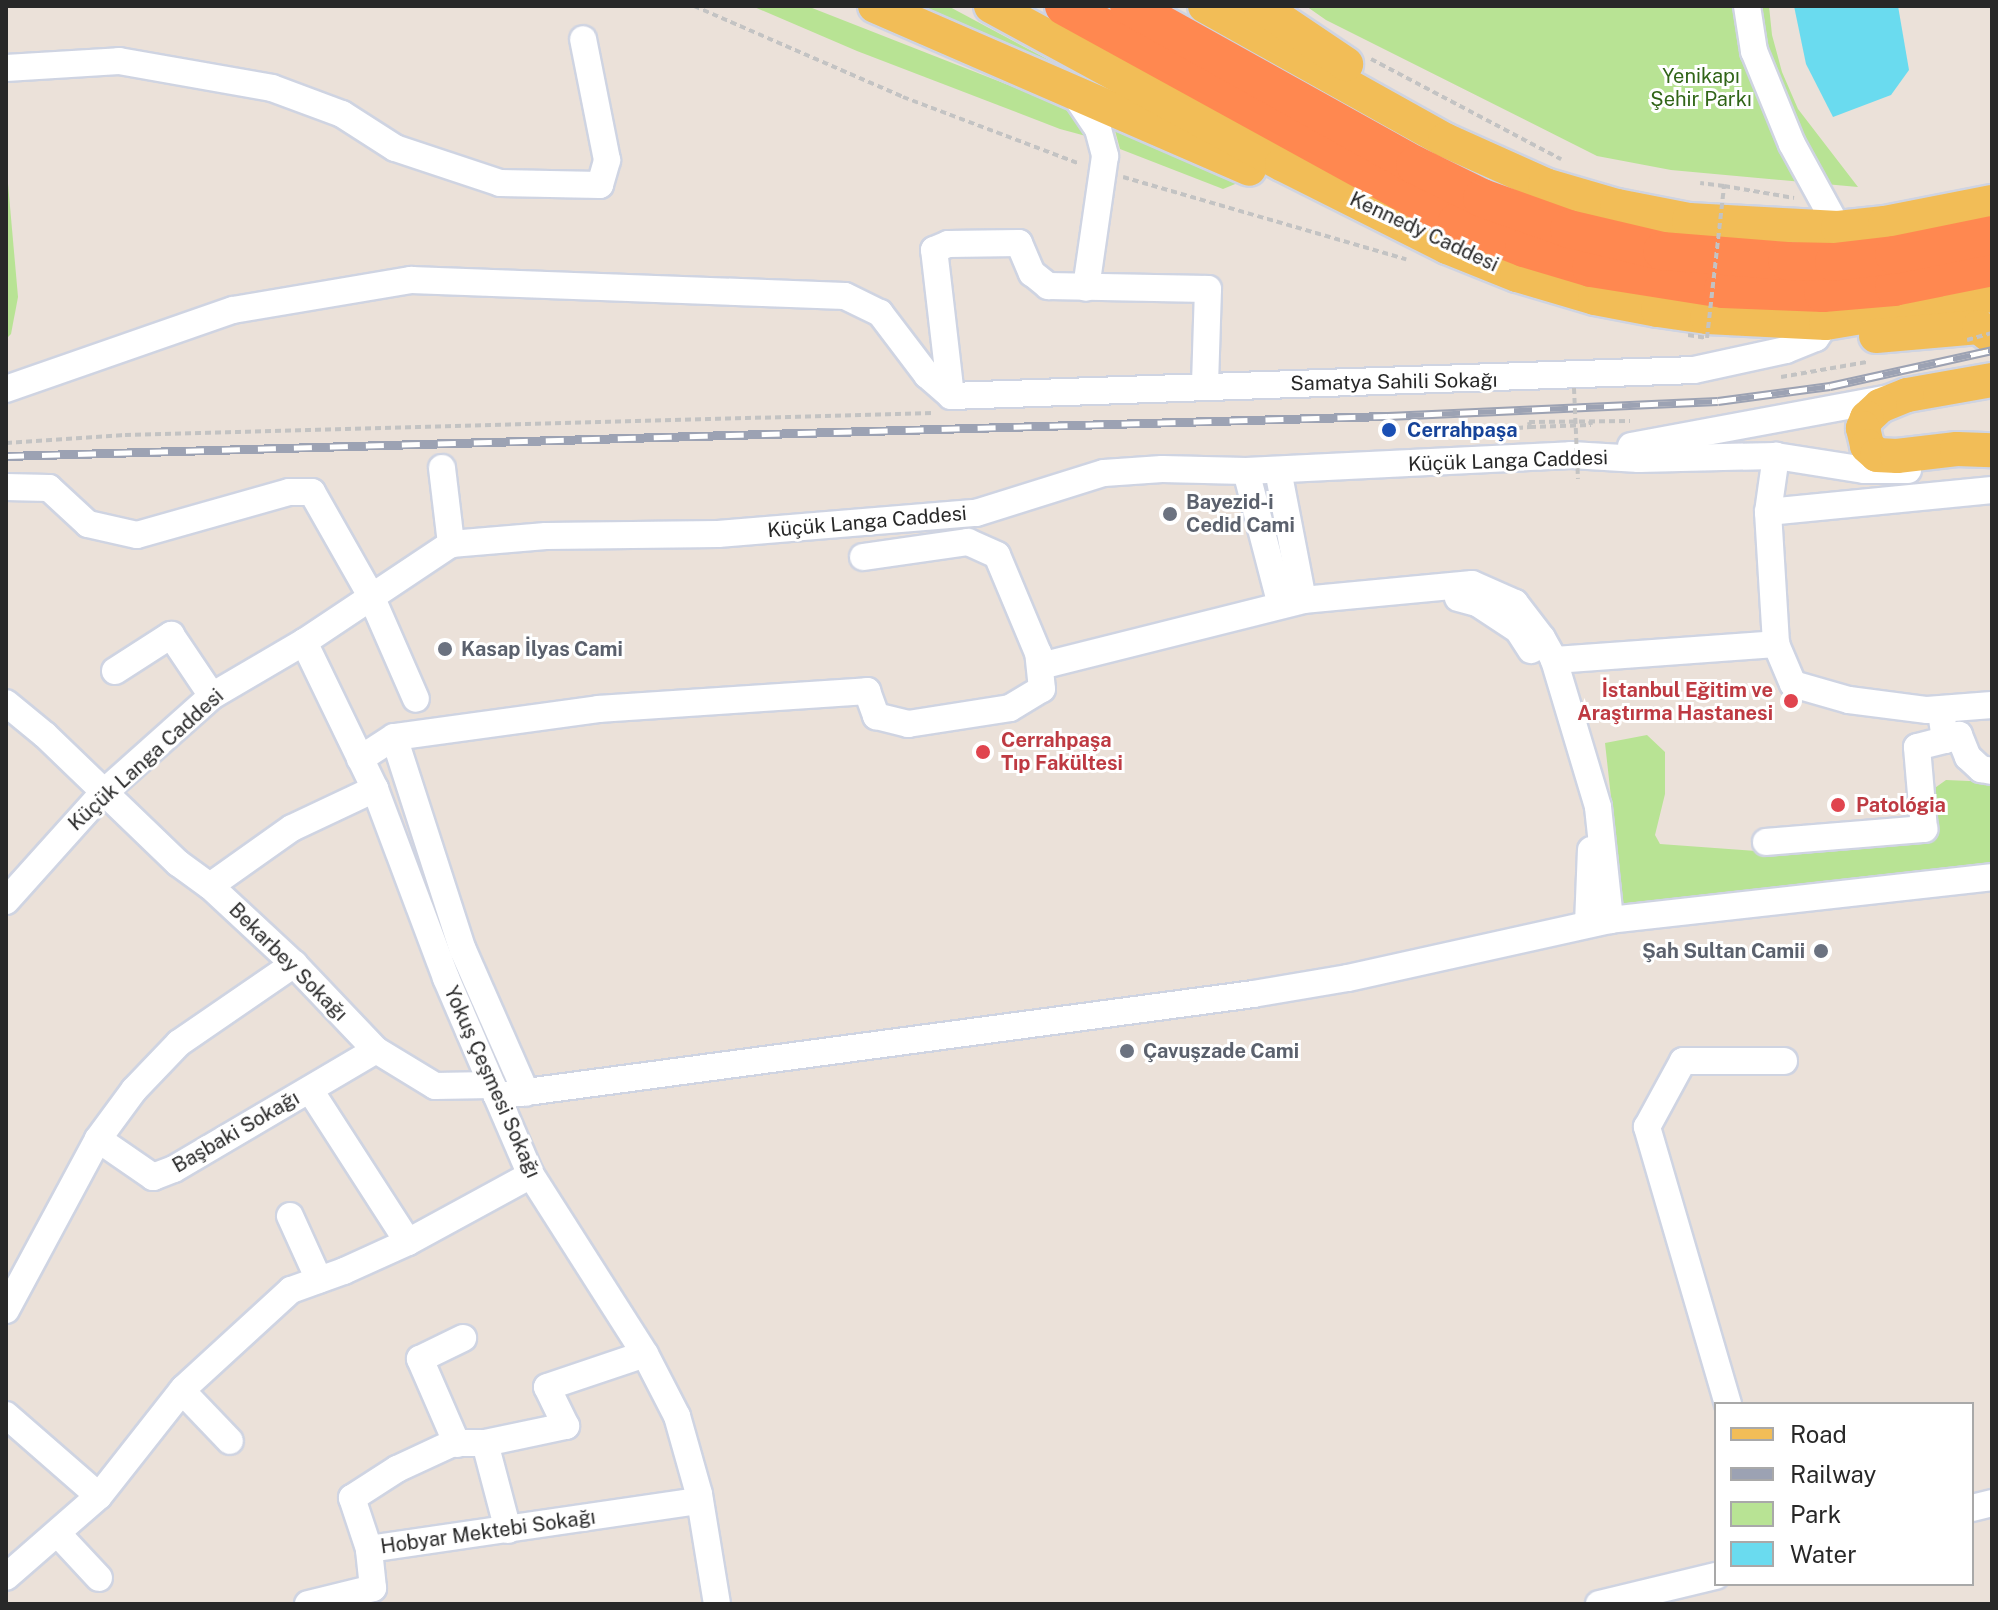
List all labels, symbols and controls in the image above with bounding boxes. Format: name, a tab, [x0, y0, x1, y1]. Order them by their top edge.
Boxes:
park label: Yenikapı Şehir Parkı	[1650, 65, 1752, 112]
street label: Kennedy Caddesi	[1346, 187, 1502, 277]
street label: Samatya Sahili Sokağı	[1290, 368, 1498, 396]
place label: Cerrahpaşa	[1407, 418, 1518, 442]
marker: Cerrahpaşa	[1378, 419, 1400, 441]
street label: Küçük Langa Caddesi	[1408, 446, 1608, 476]
place label: Bayezid-i Cedid Cami	[1186, 490, 1295, 537]
street label: Küçük Langa Caddesi	[766, 501, 968, 543]
marker: Bayezid-i Cedid Cami	[1161, 505, 1179, 523]
place label: Kasap İlyas Cami	[461, 637, 623, 661]
marker: Kasap İlyas Cami	[436, 640, 454, 658]
place label: İstanbul Eğitim ve Araştırma Hastanesi	[1577, 678, 1773, 725]
street label: Küçük Langa Caddesi	[64, 684, 228, 836]
marker: İstanbul Eğitim ve Araştırma Hastanesi	[1780, 690, 1802, 712]
place label: Cerrahpaşa Tıp Fakültesi	[1001, 728, 1123, 775]
marker: Cerrahpaşa Tıp Fakültesi	[972, 741, 994, 763]
place label: Patológia	[1856, 793, 1946, 817]
marker: Patológia	[1827, 794, 1849, 816]
street label: Bekarbey Sokağı	[224, 898, 352, 1026]
place label: Şah Sultan Camii	[1642, 939, 1805, 963]
marker: Şah Sultan Camii	[1812, 942, 1830, 960]
street label: Yokuş Çeşmesi Sokağı	[439, 982, 545, 1182]
place label: Çavuşzade Cami	[1143, 1039, 1299, 1063]
marker: Çavuşzade Cami	[1118, 1042, 1136, 1060]
street label: Başbaki Sokağı	[168, 1086, 304, 1178]
legend	[1714, 1402, 1974, 1586]
text: Road	[1790, 1420, 1847, 1448]
text: Railway	[1790, 1460, 1876, 1488]
text: Park	[1790, 1500, 1841, 1528]
street label: Hobyar Mektebi Sokağı	[379, 1505, 597, 1559]
text: Water	[1790, 1540, 1857, 1568]

